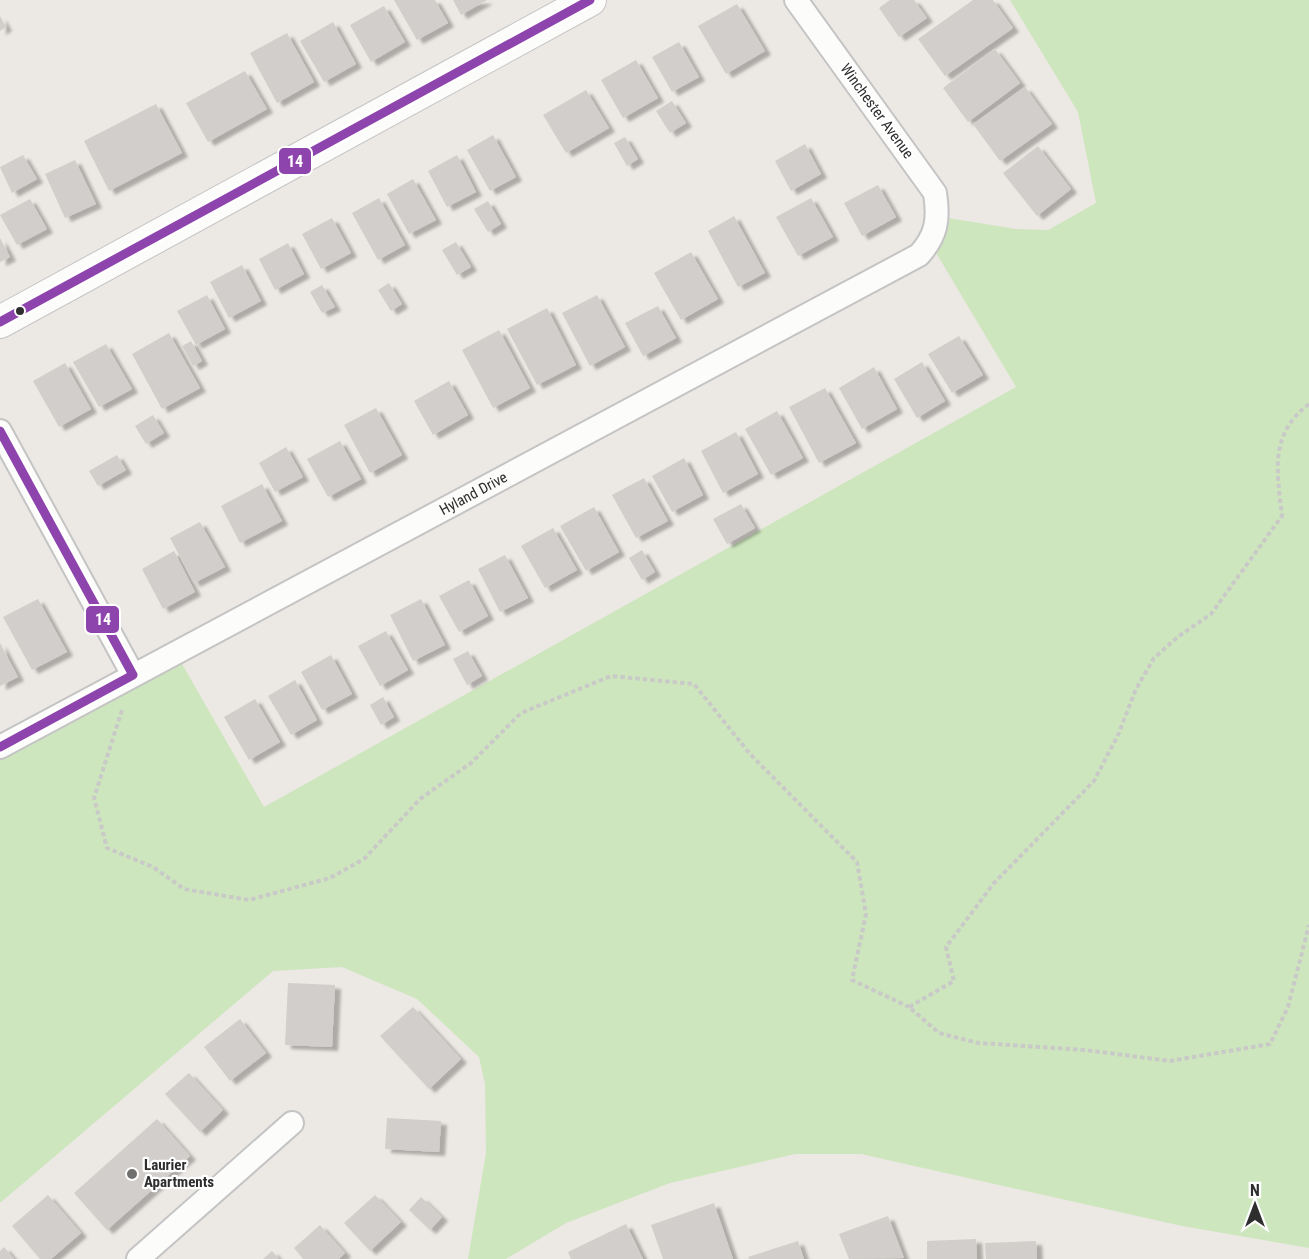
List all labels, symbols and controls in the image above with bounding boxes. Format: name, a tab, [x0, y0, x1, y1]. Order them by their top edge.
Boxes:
street label: Winchester Avenue	[837, 60, 917, 162]
line badge: 14	[278, 147, 312, 175]
text: 14	[287, 152, 303, 171]
unlabelled marker	[14, 305, 26, 317]
street label: Hyland Drive	[436, 468, 510, 519]
line badge: 14	[85, 605, 120, 634]
text: 14	[95, 610, 111, 629]
place label: Laurier Apartments	[144, 1156, 214, 1191]
marker: Laurier Apartments	[125, 1167, 139, 1181]
north arrow	[1225, 1175, 1285, 1235]
text: N	[1250, 1181, 1260, 1200]

